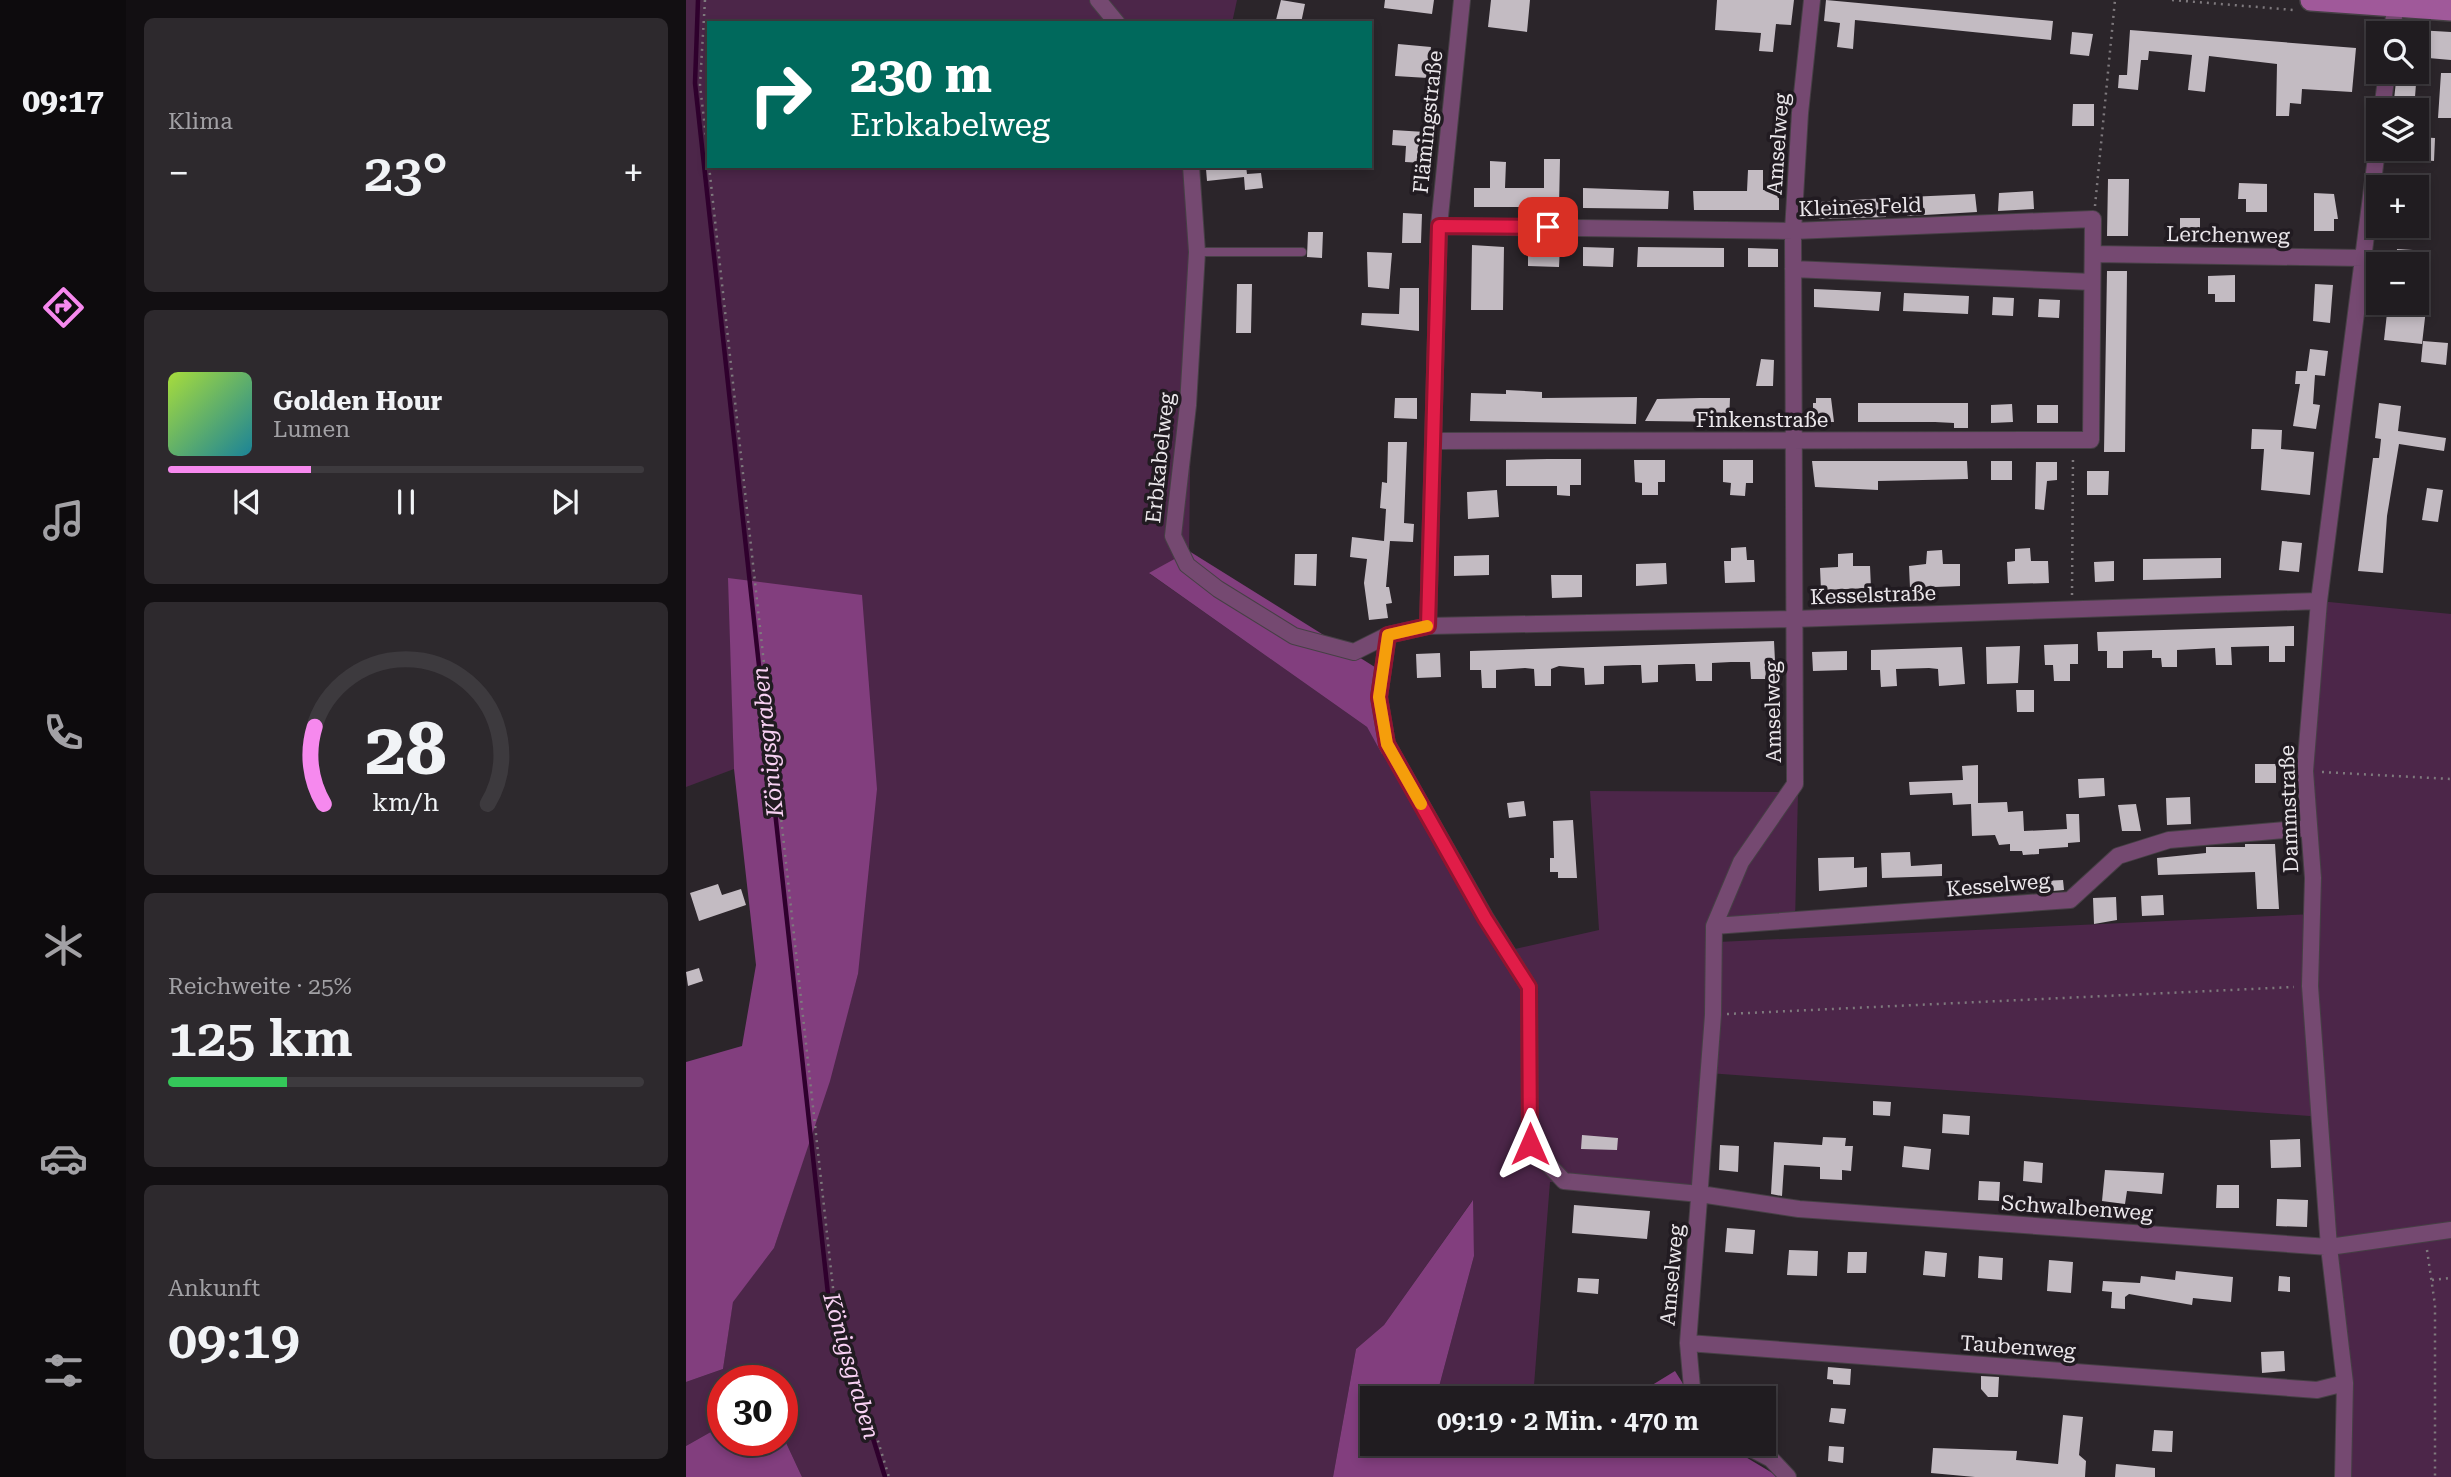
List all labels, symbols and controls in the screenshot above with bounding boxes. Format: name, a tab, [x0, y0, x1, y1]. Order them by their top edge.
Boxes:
map controls	[2366, 21, 2429, 315]
button: search	[2366, 21, 2429, 84]
text: 230 m	[850, 47, 992, 104]
icon: right	[735, 49, 826, 140]
street label: Flämingstraße	[1409, 49, 1447, 195]
text: 09:17	[22, 82, 104, 120]
street label: Amselweg	[1762, 92, 1794, 196]
button: layers	[2366, 98, 2429, 161]
text: Erbkabelweg	[850, 106, 1050, 144]
text: Klima	[168, 108, 233, 135]
text: 23°	[364, 143, 448, 204]
text: −	[168, 151, 189, 195]
text: +	[623, 151, 644, 195]
button: +	[2366, 175, 2429, 238]
street label: Kleines Feld	[1798, 193, 1923, 221]
pin	[1518, 197, 1578, 257]
icon: arrive	[1529, 208, 1567, 246]
street label: Lerchenweg	[2166, 222, 2290, 248]
button: −	[2366, 252, 2429, 315]
icon: directions	[39, 283, 88, 332]
text: Golden Hour	[273, 386, 442, 416]
street label: Erbkabelweg	[1141, 391, 1179, 525]
street label: Finkenstraße	[1696, 408, 1828, 432]
text: Lumen	[273, 416, 350, 443]
icon: previous	[228, 483, 266, 521]
icon: pause	[387, 483, 425, 521]
icon: next	[546, 483, 584, 521]
icon: music	[39, 496, 88, 545]
street label: Kesselstraße	[1810, 581, 1936, 609]
street label: Amselweg	[1760, 661, 1786, 763]
water label: Königsgraben	[747, 666, 789, 819]
icon: phone	[39, 708, 88, 757]
text: 28	[365, 708, 447, 793]
street label: Dammstraße	[2275, 745, 2303, 873]
text: km/h	[373, 788, 439, 817]
street label: Kesselweg	[1945, 868, 2051, 901]
icon: climate	[39, 921, 88, 970]
text: Reichweite · 25%	[168, 973, 352, 1000]
text: 125 km	[168, 1008, 353, 1069]
position arrow	[1493, 1107, 1567, 1181]
icon: car	[39, 1134, 88, 1183]
street label: Schwalbenweg	[2000, 1191, 2154, 1225]
street label: Amselweg	[1656, 1223, 1688, 1327]
text: Ankunft	[168, 1275, 260, 1302]
water label: Königsgraben	[817, 1289, 885, 1442]
text: 09:19	[168, 1310, 300, 1371]
street label: Taubenweg	[1959, 1331, 2077, 1363]
icon: filters	[39, 1346, 88, 1395]
speed limit sign: 30	[707, 1365, 798, 1456]
text: 09:19 · 2 Min. · 470 m	[1437, 1406, 1699, 1436]

